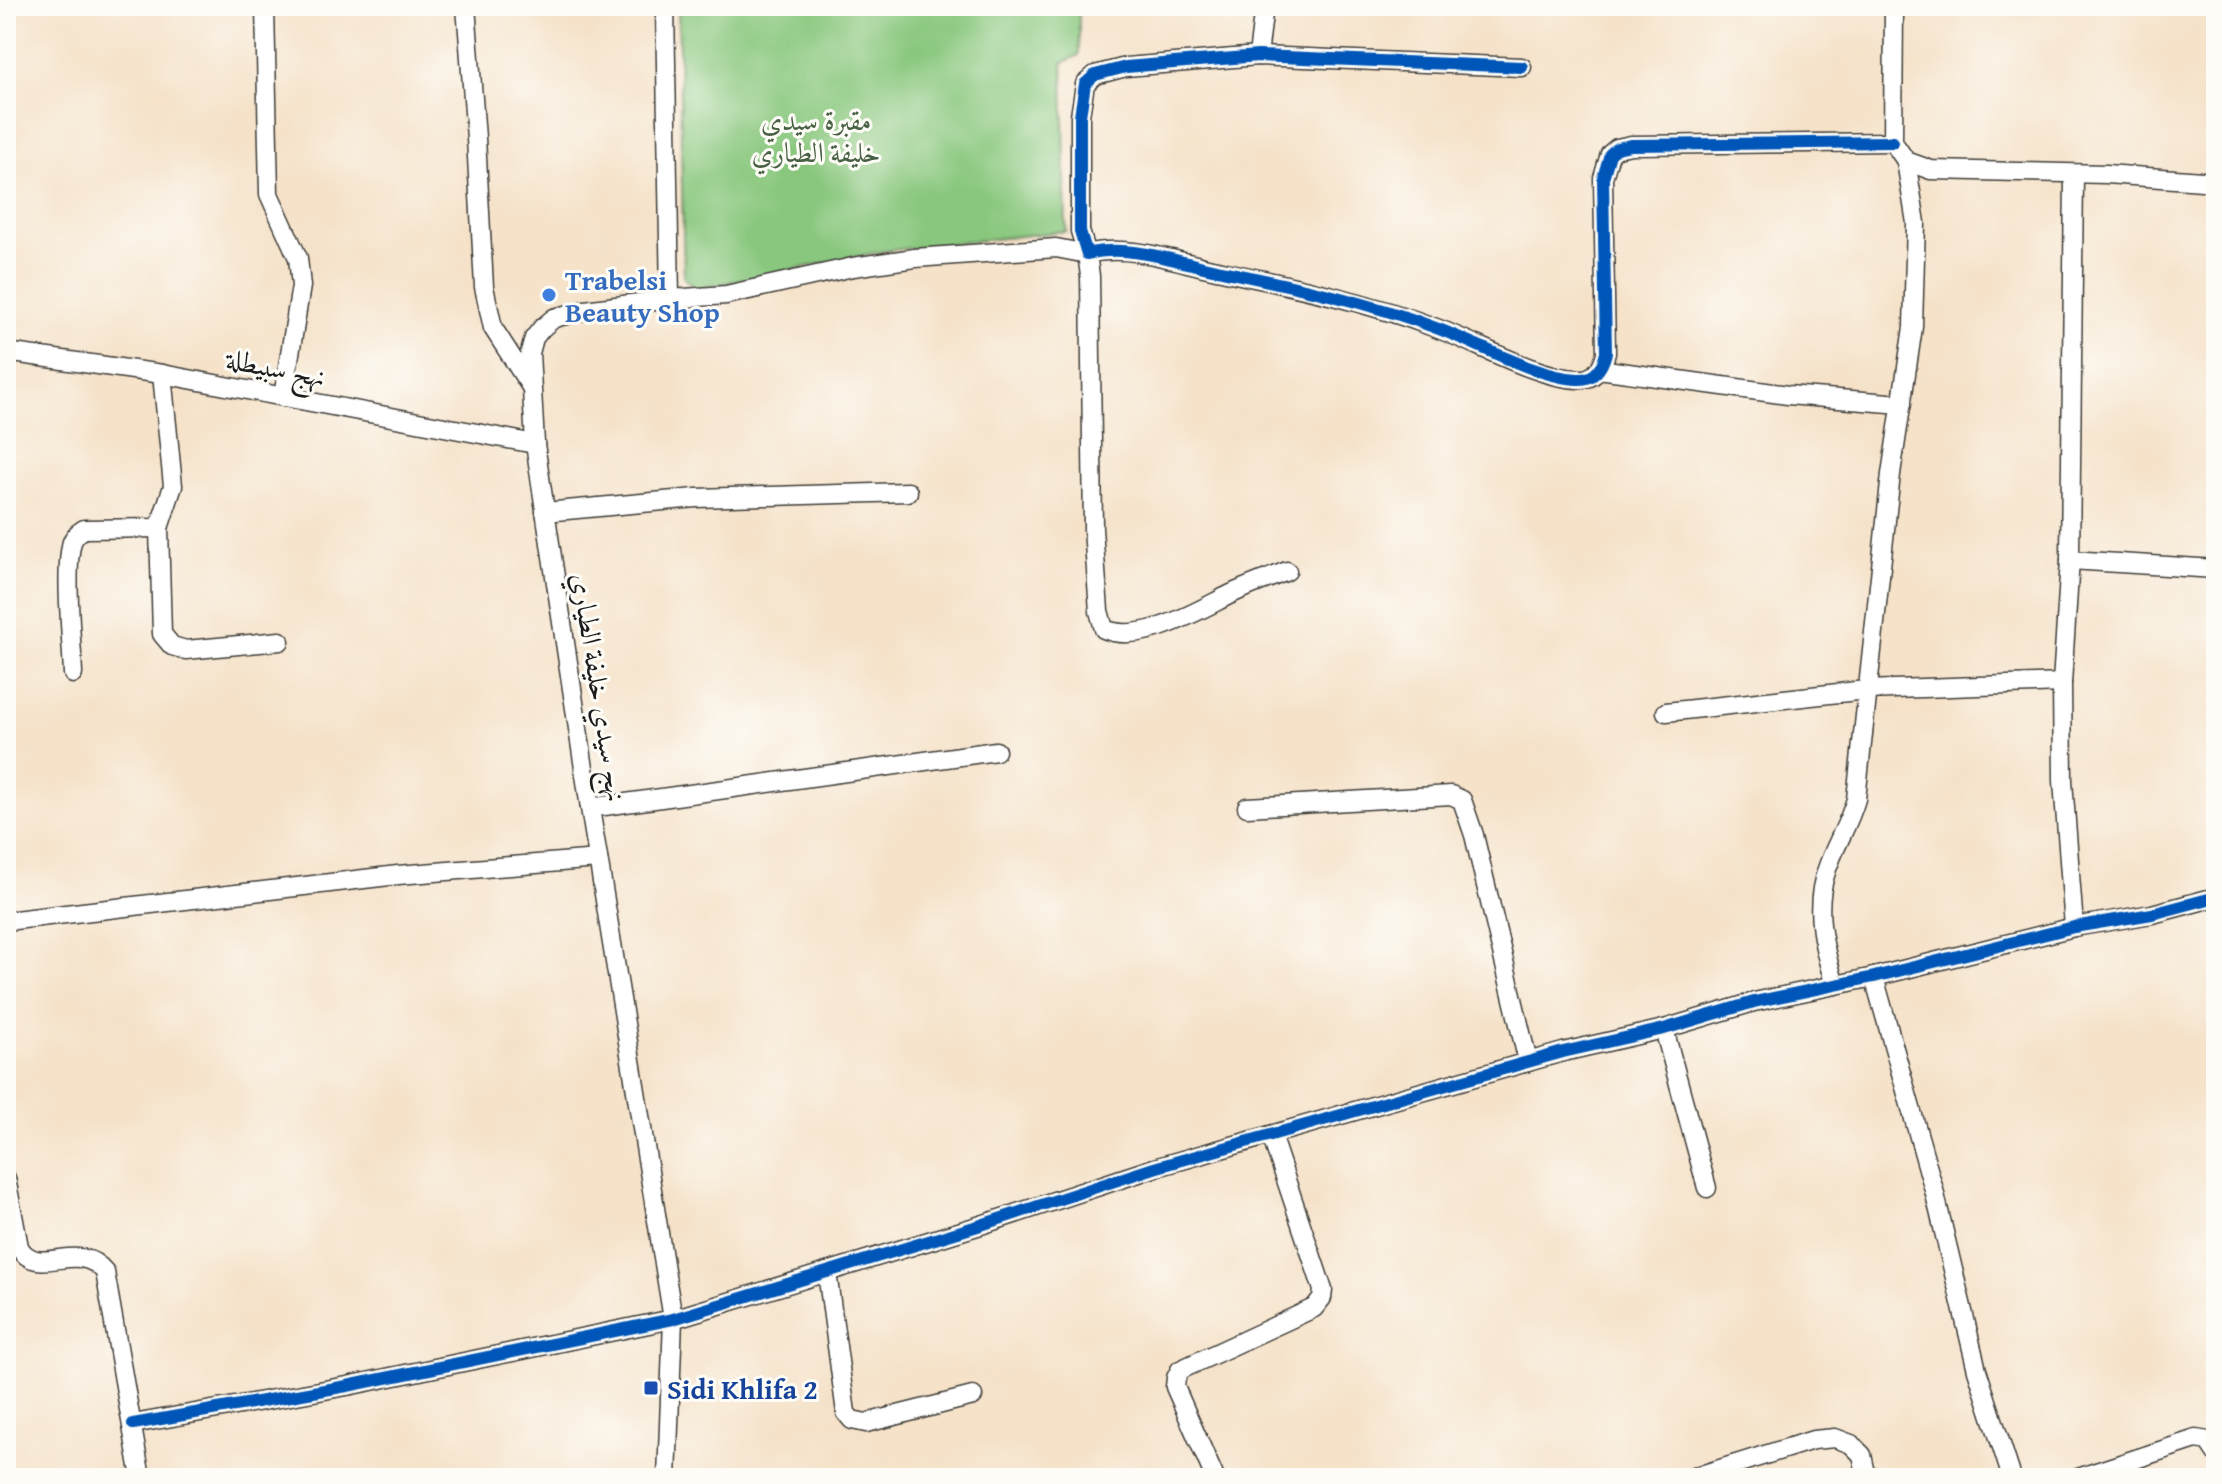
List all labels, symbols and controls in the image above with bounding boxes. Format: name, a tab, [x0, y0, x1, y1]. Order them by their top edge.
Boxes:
park label: مقبرة سيدي خليفة الطياري	[752, 99, 880, 175]
place label: Trabelsi Beauty Shop	[565, 259, 720, 332]
marker: Trabelsi Beauty Shop	[540, 286, 558, 304]
street label: نهج سبيطلة	[220, 337, 329, 402]
street label: نهج سيدي خليفة الطياري	[557, 570, 638, 805]
place label: Sidi Khlifa 2	[667, 1368, 818, 1409]
marker: Sidi Khlifa 2	[642, 1379, 660, 1397]

